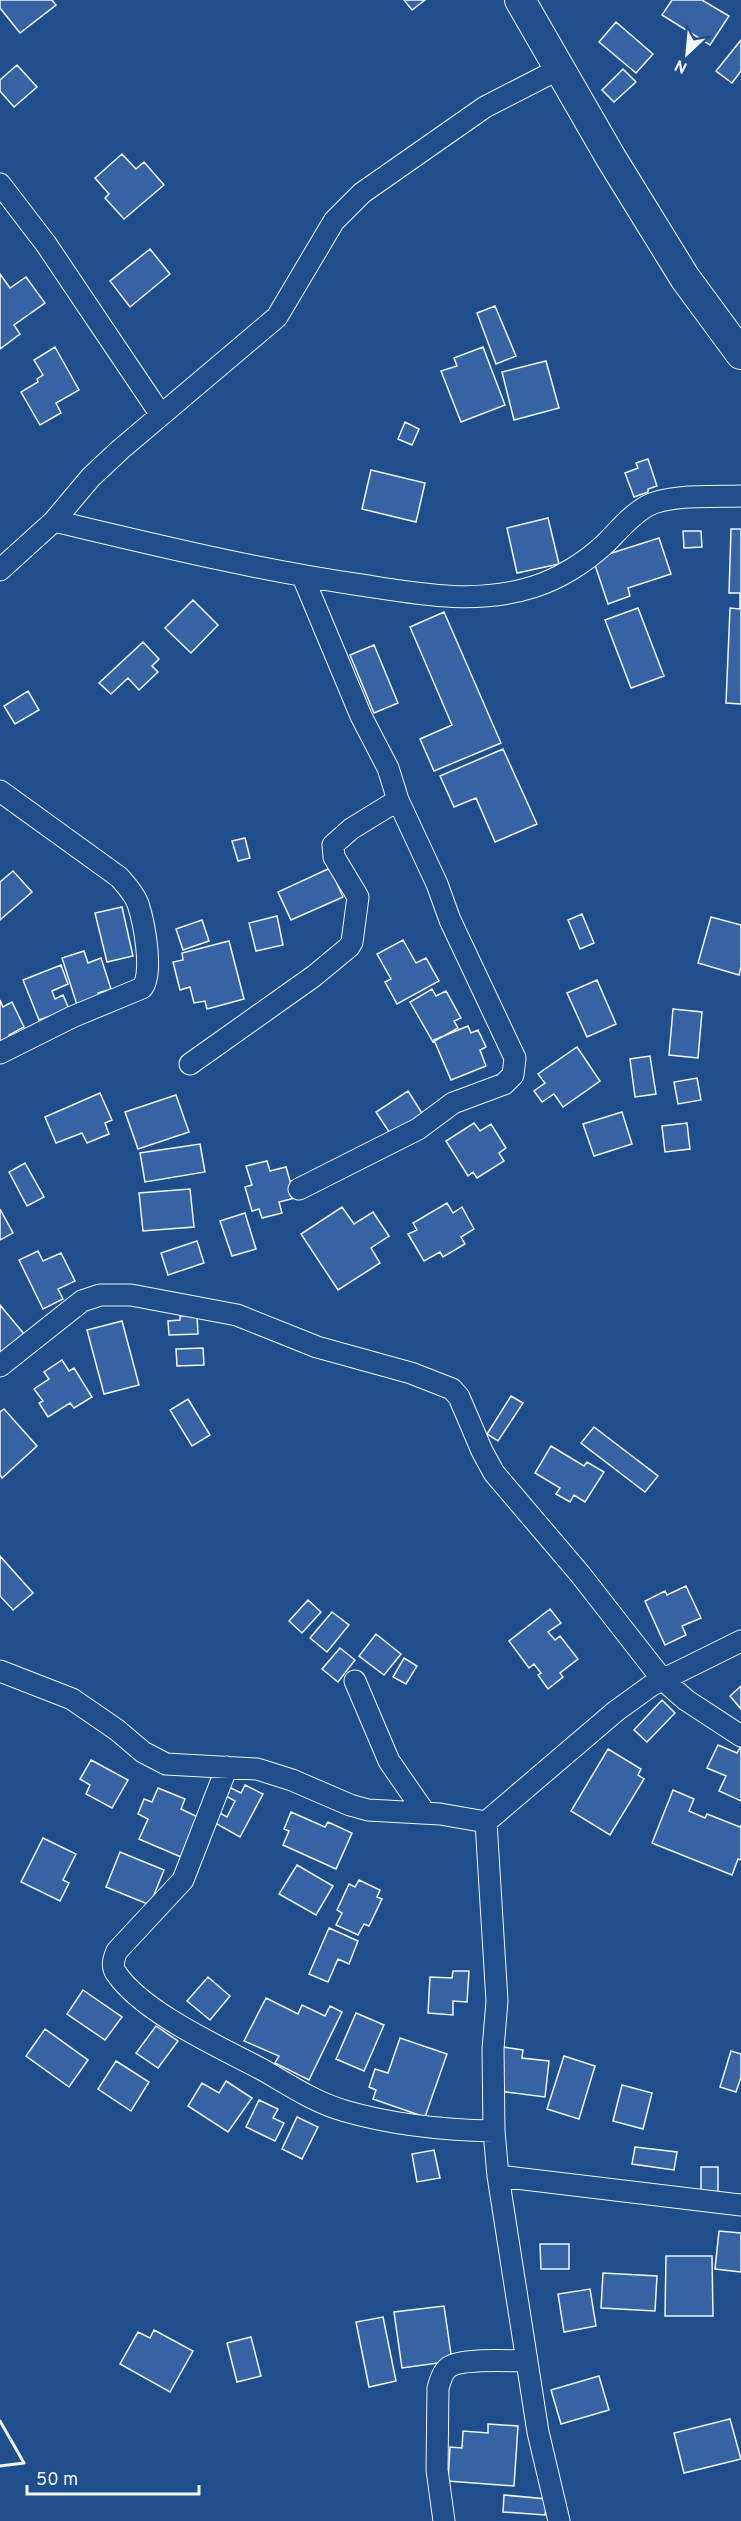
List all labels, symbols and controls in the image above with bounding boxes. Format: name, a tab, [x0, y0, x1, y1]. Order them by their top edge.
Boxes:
north arrow	[657, 24, 717, 84]
text: N	[672, 54, 691, 77]
scale bar	[27, 2458, 200, 2496]
text: 50 m	[36, 2469, 78, 2492]

